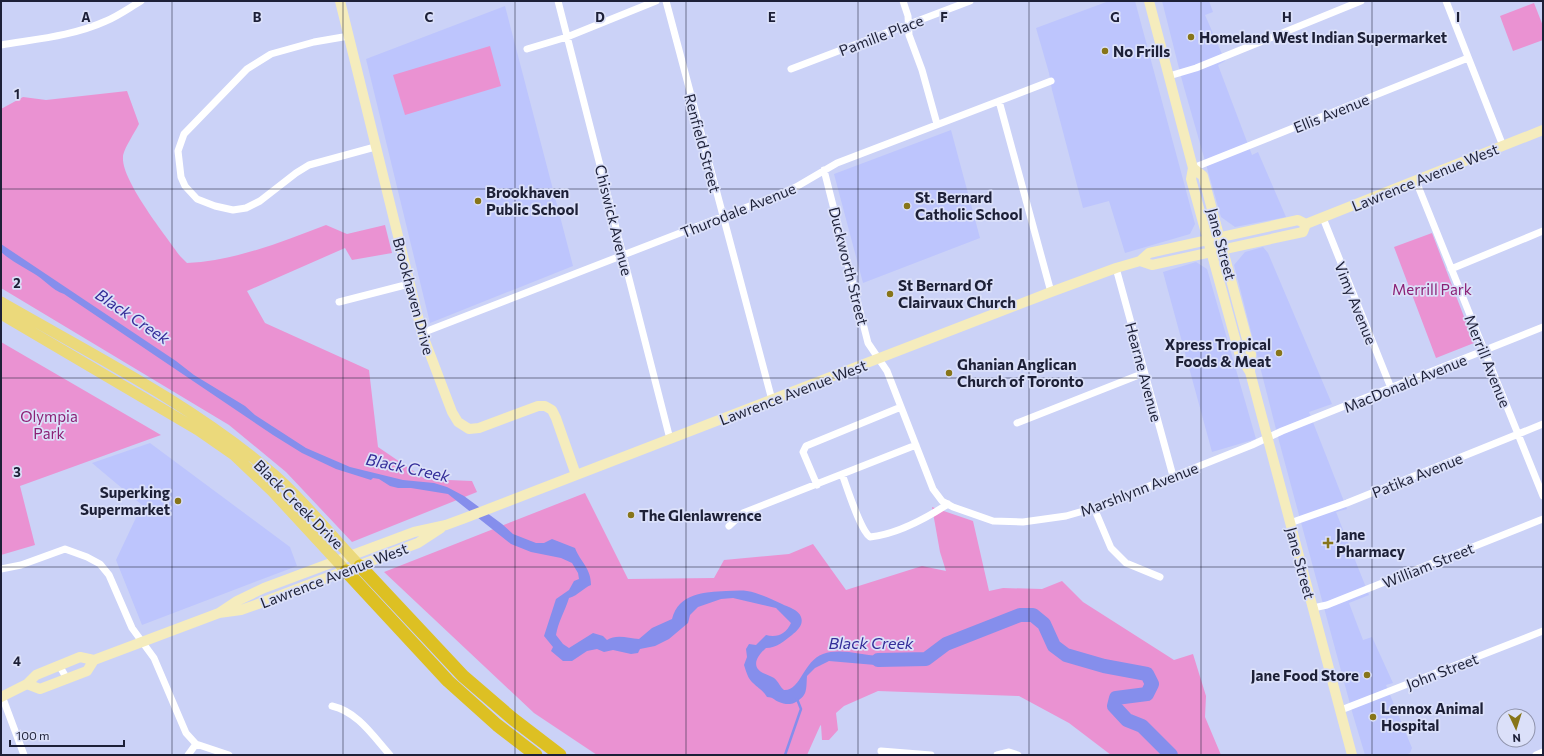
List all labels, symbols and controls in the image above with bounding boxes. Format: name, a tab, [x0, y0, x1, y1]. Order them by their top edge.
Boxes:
text: A	[81, 9, 91, 25]
text: B	[253, 9, 262, 25]
text: C	[425, 9, 434, 25]
text: D	[595, 9, 605, 25]
text: E	[768, 9, 776, 25]
text: F	[940, 9, 948, 25]
text: G	[1110, 9, 1120, 25]
text: H	[1282, 9, 1292, 25]
text: I	[1456, 9, 1460, 25]
street label: Pamille Place	[836, 11, 926, 59]
place label: Homeland West Indian Supermarket	[1199, 28, 1447, 46]
marker: Homeland West Indian Supermarket	[1186, 32, 1196, 42]
place label: No Frills	[1113, 42, 1170, 60]
marker: No Frills	[1100, 46, 1110, 56]
text: 1	[14, 86, 20, 102]
street label: Ellis Avenue	[1291, 90, 1372, 136]
street label: Renfield Street	[681, 92, 725, 194]
street label: Lawrence Avenue West	[1349, 139, 1501, 215]
street label: Chiswick Avenue	[592, 163, 637, 277]
street label: Thurodale Avenue	[678, 179, 798, 241]
place label: Brookhaven Public School	[486, 183, 579, 218]
place label: St. Bernard Catholic School	[915, 188, 1023, 223]
marker: Brookhaven Public School	[473, 196, 483, 206]
marker: St. Bernard Catholic School	[902, 201, 912, 211]
street label: Duckworth Street	[826, 205, 872, 327]
street label: Jane Street	[1204, 206, 1240, 282]
street label: Brookhaven Drive	[390, 235, 438, 357]
street label: Vimy Avenue	[1331, 259, 1381, 347]
text: 2	[13, 275, 21, 291]
place label: St Bernard Of Clairvaux Church	[898, 276, 1016, 311]
park label: Merrill Park	[1392, 280, 1472, 298]
water label: Black Creek	[92, 284, 174, 348]
marker: St Bernard Of Clairvaux Church	[885, 289, 895, 299]
street label: Merrill Avenue	[1461, 312, 1515, 410]
street label: Hearne Avenue	[1122, 320, 1166, 424]
place label: Xpress Tropical Foods & Meat	[1165, 335, 1271, 370]
marker: Xpress Tropical Foods & Meat	[1274, 348, 1284, 358]
street label: MacDonald Avenue	[1341, 350, 1469, 416]
place label: Ghanian Anglican Church of Toronto	[957, 355, 1084, 390]
street label: Lawrence Avenue West	[717, 356, 869, 428]
marker: Ghanian Anglican Church of Toronto	[944, 368, 954, 378]
park label: Olympia Park	[20, 407, 78, 442]
water label: Black Creek	[364, 449, 452, 485]
street label: Patika Avenue	[1369, 449, 1465, 501]
street label: Black Creek Drive	[251, 456, 347, 552]
street label: Marshlynn Avenue	[1077, 458, 1201, 520]
text: 3	[13, 464, 21, 480]
place label: Superking Supermarket	[80, 483, 170, 518]
marker: Superking Supermarket	[173, 496, 183, 506]
place label: The Glenlawrence	[639, 506, 762, 524]
marker: The Glenlawrence	[626, 510, 636, 520]
street label: Jane Street	[1283, 525, 1319, 601]
place label: Jane Pharmacy	[1336, 525, 1406, 560]
marker: Jane Pharmacy	[1323, 538, 1333, 548]
street label: Lawrence Avenue West	[258, 539, 410, 611]
street label: William Street	[1380, 539, 1476, 591]
water label: Black Creek	[828, 633, 914, 652]
street label: John Street	[1403, 649, 1481, 693]
text: 4	[13, 653, 21, 669]
place label: Jane Food Store	[1251, 666, 1359, 684]
marker: Jane Food Store	[1362, 670, 1372, 680]
place label: Lennox Animal Hospital	[1381, 699, 1484, 734]
north arrow	[1496, 708, 1536, 748]
marker: Lennox Animal Hospital	[1368, 712, 1378, 722]
scale bar	[10, 722, 124, 748]
text: 100 m	[16, 728, 50, 742]
text: N	[1512, 732, 1521, 745]

